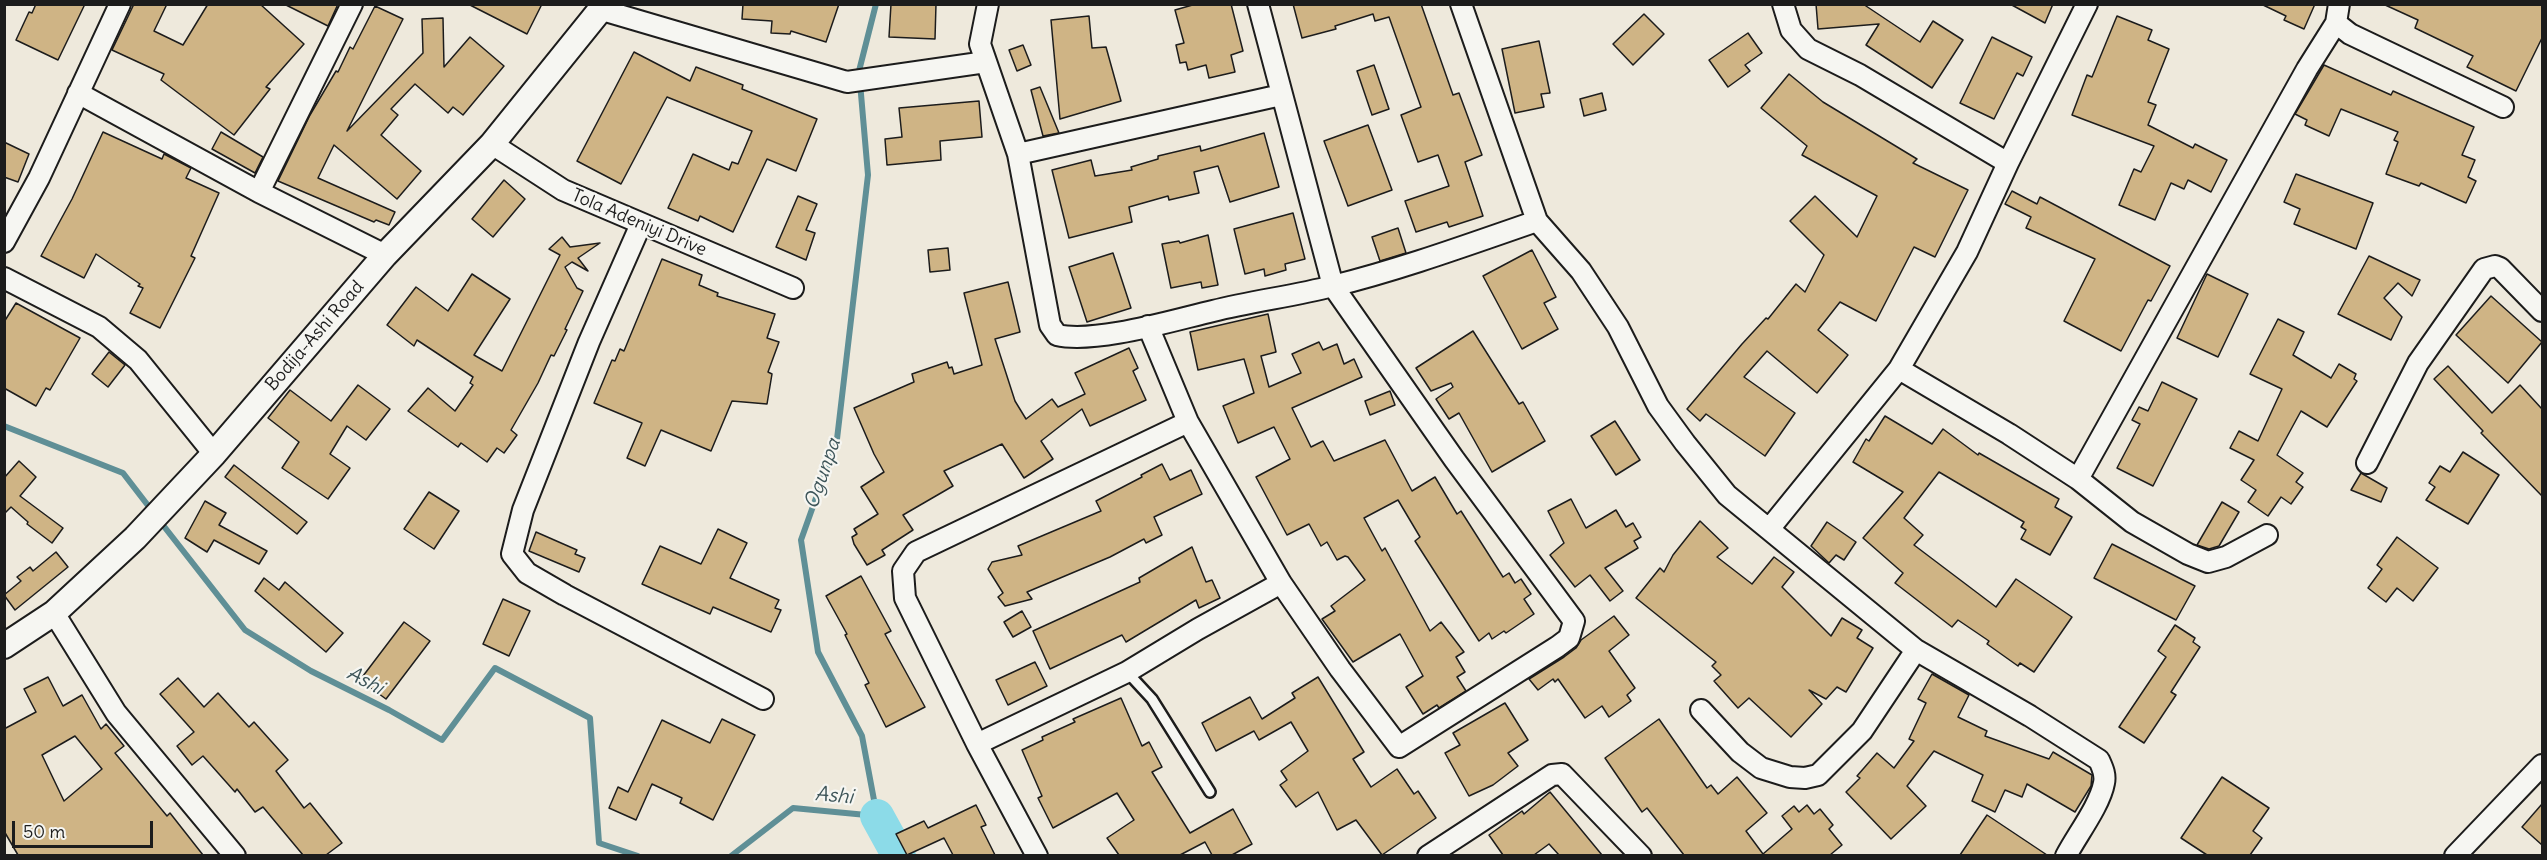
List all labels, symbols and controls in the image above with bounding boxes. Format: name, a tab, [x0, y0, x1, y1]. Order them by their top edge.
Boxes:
street label: Tola Adeniyi Drive	[568, 185, 710, 261]
street label: Bodija-Ashi Road	[261, 276, 369, 396]
water label: Ogunpa	[800, 436, 846, 512]
water label: Ashi	[343, 661, 387, 701]
water label: Ashi	[814, 782, 854, 810]
scale bar	[15, 809, 156, 847]
text: 50 m	[23, 820, 65, 843]

